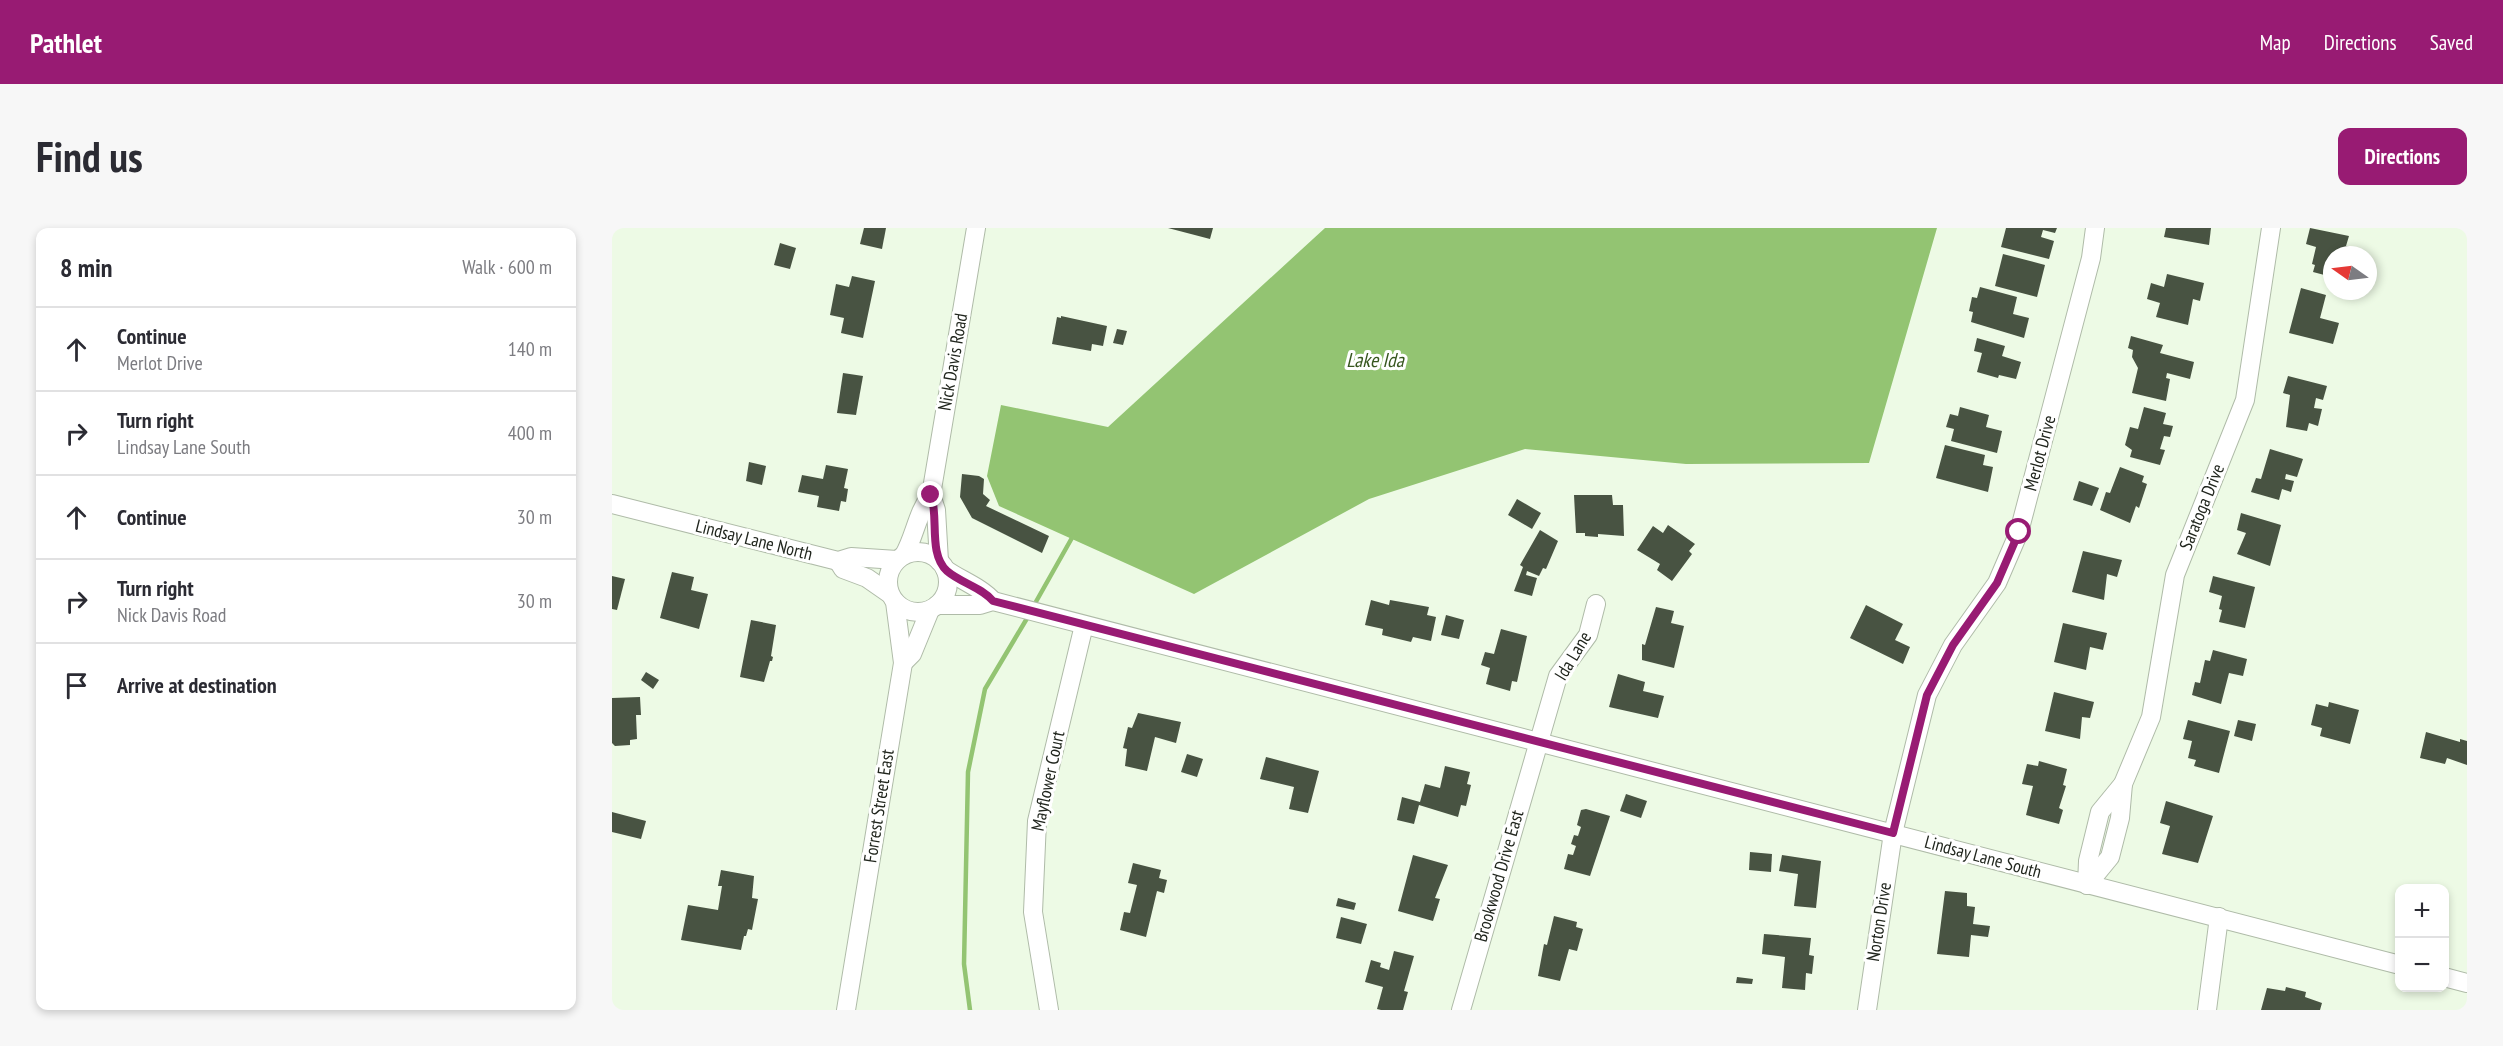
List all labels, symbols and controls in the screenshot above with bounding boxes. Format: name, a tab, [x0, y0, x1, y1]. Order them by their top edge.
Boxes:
text: Pathlet	[30, 24, 102, 61]
text: Map	[2260, 29, 2291, 56]
text: Directions	[2324, 29, 2397, 56]
text: Saved	[2430, 29, 2473, 56]
button: Directions	[2338, 128, 2467, 185]
text: Find us	[36, 129, 143, 184]
north arrow	[2323, 246, 2377, 300]
text: 8 min	[60, 251, 113, 284]
text: Walk · 600 m	[462, 254, 552, 280]
street label: Nick Davis Road	[933, 311, 972, 412]
text: Continue	[117, 322, 187, 350]
icon: ahead	[60, 333, 93, 366]
text: 140 m	[508, 336, 552, 362]
water label: Lake Ida	[1346, 347, 1405, 373]
text: Merlot Drive	[117, 350, 203, 376]
text: Turn right	[117, 406, 194, 434]
street label: Merlot Drive	[2018, 413, 2061, 493]
icon: right	[60, 417, 93, 450]
text: 400 m	[508, 420, 552, 446]
text: Lindsay Lane South	[117, 434, 251, 460]
street label: Saratoga Drive	[2174, 460, 2229, 553]
route end	[917, 481, 943, 507]
icon: ahead	[60, 501, 93, 534]
text: Continue	[117, 503, 187, 531]
text: 30 m	[517, 504, 552, 530]
street label: Lindsay Lane North	[693, 514, 815, 565]
route start	[2005, 518, 2031, 544]
text: Turn right	[117, 574, 194, 602]
icon: right	[60, 585, 93, 618]
text: 30 m	[517, 588, 552, 614]
text: Nick Davis Road	[117, 602, 226, 628]
street label: Ida Lane	[1549, 627, 1596, 684]
icon: arrive	[60, 669, 93, 702]
text: Arrive at destination	[117, 671, 277, 699]
street label: Mayflower Court	[1026, 729, 1069, 833]
street label: Forrest Street East	[858, 748, 899, 864]
street label: Brookwood Drive East	[1469, 807, 1528, 944]
street label: Lindsay Lane South	[1922, 830, 2044, 883]
street label: Norton Drive	[1861, 881, 1896, 963]
map controls	[2395, 884, 2449, 992]
button: +	[2395, 884, 2449, 938]
button: −	[2395, 938, 2449, 992]

